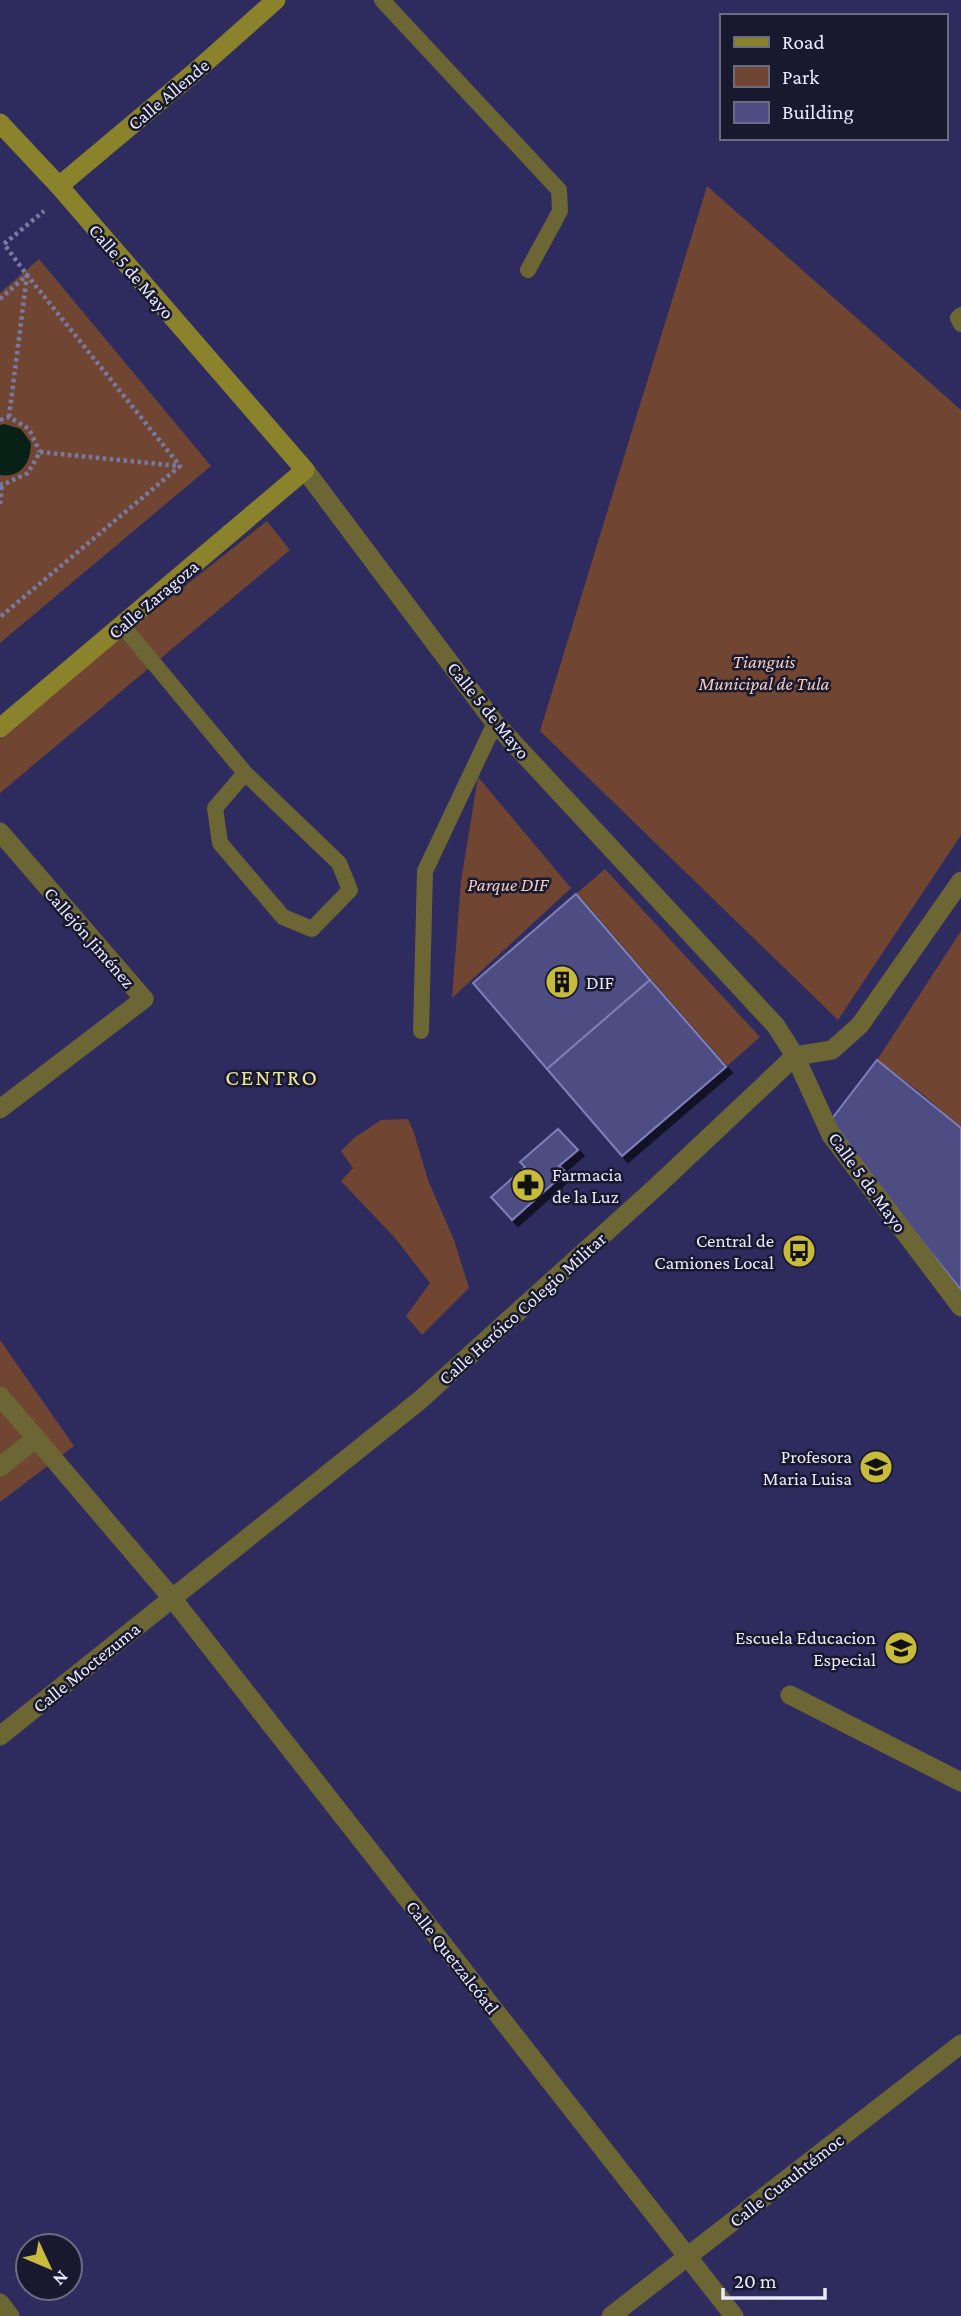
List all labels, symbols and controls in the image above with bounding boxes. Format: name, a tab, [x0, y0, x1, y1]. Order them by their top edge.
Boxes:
legend	[720, 14, 947, 140]
text: Road	[782, 30, 825, 54]
street label: Calle Allende	[123, 54, 213, 134]
text: Park	[782, 65, 819, 89]
text: Building	[782, 100, 854, 124]
street label: Calle 5 de Mayo	[85, 220, 178, 323]
street label: Calle Zaragoza	[104, 556, 203, 643]
park label: Tianguis Municipal de Tula	[697, 651, 830, 694]
street label: Calle 5 de Mayo	[443, 658, 534, 763]
park label: Parque DIF	[468, 874, 550, 895]
street label: Callejón Jiménez	[39, 882, 139, 993]
building icon: DIF	[543, 963, 581, 1001]
place label: DIF	[586, 972, 614, 993]
district label: CENTRO	[225, 1064, 319, 1090]
street label: Calle 5 de Mayo	[824, 1128, 911, 1236]
place label: Farmacia de la Luz	[552, 1164, 622, 1207]
pharmacy icon: Farmacia de la Luz	[509, 1166, 547, 1204]
street label: Calle Heróico Colegio Militar	[434, 1228, 610, 1389]
place label: Central de Camiones Local	[654, 1230, 774, 1273]
bus stop icon: Central de Camiones Local	[780, 1232, 818, 1270]
place label: Profesora Maria Luisa	[763, 1446, 852, 1489]
school or university icon: Profesora Maria Luisa	[857, 1448, 895, 1486]
street label: Calle Moctezuma	[29, 1618, 144, 1717]
place label: Escuela Educacion Especial	[735, 1627, 876, 1670]
school or university icon: Escuela Educacion Especial	[882, 1629, 920, 1667]
street label: Calle Quetzalcóatl	[402, 1896, 503, 2018]
street label: Calle Cuauhtémoc	[725, 2129, 848, 2232]
north arrow	[14, 2232, 84, 2302]
scale bar	[723, 2256, 824, 2300]
text: N	[49, 2267, 73, 2290]
text: 20 m	[734, 2269, 777, 2293]

